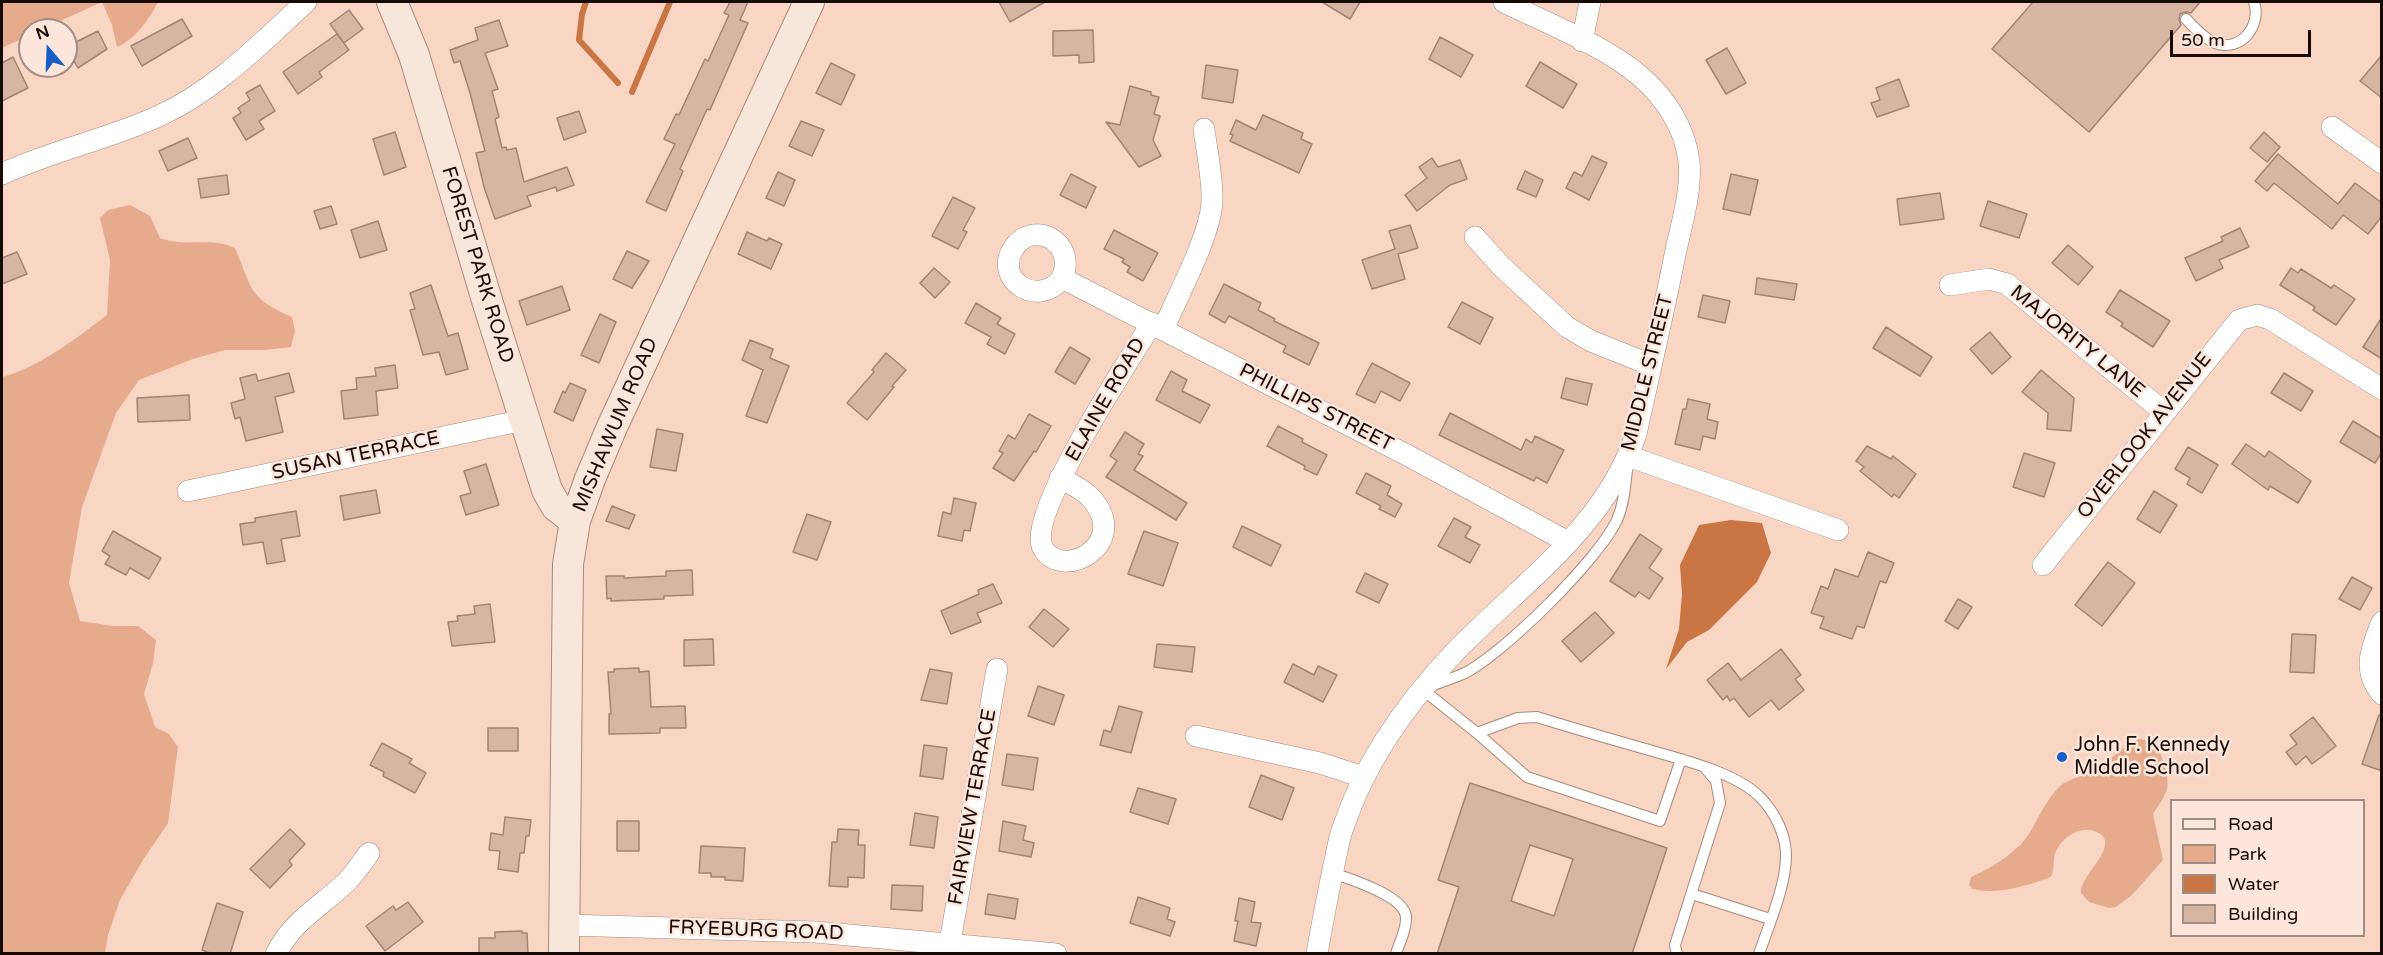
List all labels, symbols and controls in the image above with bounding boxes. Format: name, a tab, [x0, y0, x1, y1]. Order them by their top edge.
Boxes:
north arrow	[18, 18, 78, 78]
scale bar	[2173, 18, 2314, 56]
text: N	[33, 21, 52, 44]
text: 50 m	[2181, 29, 2225, 51]
street label: FOREST PARK ROAD	[436, 164, 518, 366]
street label: MAJORITY LANE	[2005, 281, 2149, 403]
street label: MIDDLE STREET	[1617, 292, 1679, 454]
street label: MISHAWUM ROAD	[568, 334, 664, 516]
street label: ELAINE ROAD	[1061, 334, 1151, 466]
street label: OVERLOOK AVENUE	[2073, 348, 2217, 524]
street label: PHILLIPS STREET	[1235, 359, 1397, 457]
street label: SUSAN TERRACE	[270, 427, 442, 485]
street label: FAIRVIEW TERRACE	[944, 707, 1002, 907]
place label: John F. Kennedy Middle School	[2074, 734, 2230, 781]
marker: John F. Kennedy Middle School	[2055, 750, 2069, 764]
legend	[2170, 799, 2365, 937]
text: Road	[2228, 813, 2273, 835]
text: Park	[2228, 843, 2266, 865]
text: Water	[2228, 873, 2279, 895]
text: Building	[2228, 903, 2298, 925]
street label: FRYEBURG ROAD	[668, 916, 844, 946]

